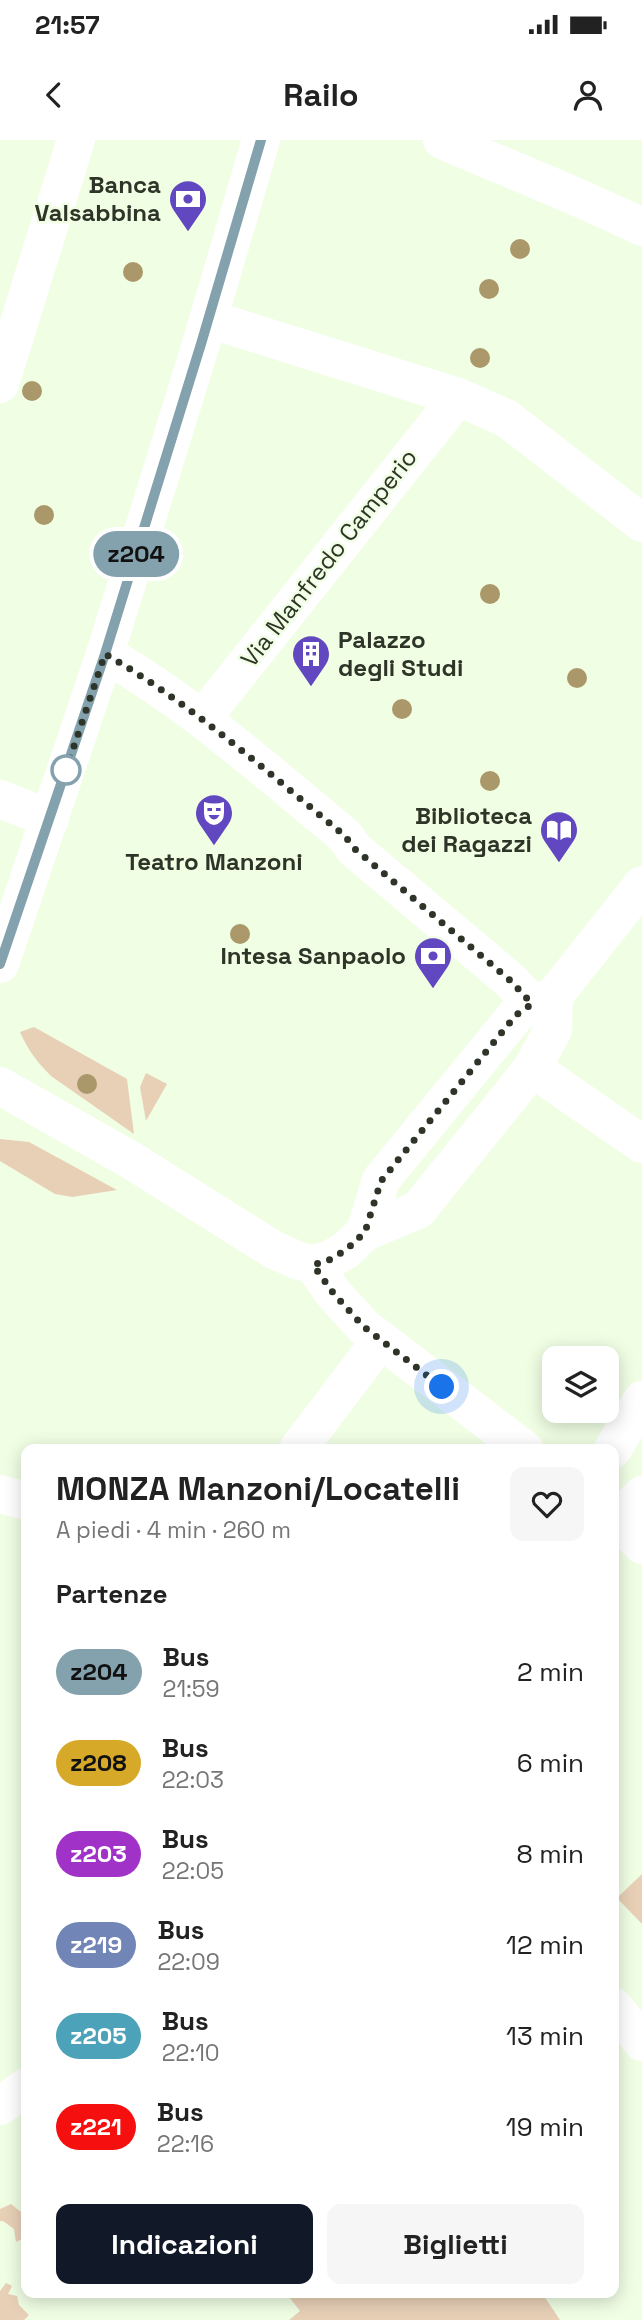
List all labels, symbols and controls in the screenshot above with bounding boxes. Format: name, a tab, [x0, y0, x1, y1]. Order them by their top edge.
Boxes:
text: 21:57	[35, 8, 100, 42]
text: Railo	[283, 75, 359, 115]
icon: back	[35, 76, 73, 114]
icon: person	[569, 76, 607, 114]
place label: Banca Valsabbina	[35, 169, 161, 228]
bank icon: Banca Valsabbina	[167, 178, 209, 233]
street label: Via Manfredo Camperio	[234, 442, 424, 673]
line badge: z204	[87, 531, 185, 577]
text: z204	[107, 538, 165, 569]
place label: Palazzo degli Studi	[338, 624, 463, 683]
building icon: Palazzo degli Studi	[290, 633, 332, 688]
unlabelled marker	[51, 755, 81, 785]
theatre icon: Teatro Manzoni	[193, 792, 235, 847]
place label: Biblioteca dei Ragazzi	[401, 800, 532, 859]
library icon: Biblioteca dei Ragazzi	[538, 809, 580, 864]
place label: Teatro Manzoni	[125, 846, 303, 877]
bank icon: Intesa Sanpaolo	[412, 935, 454, 990]
place label: Intesa Sanpaolo	[221, 940, 406, 971]
map controls	[542, 1346, 619, 1423]
button: layers	[542, 1346, 619, 1423]
your location	[424, 1369, 459, 1404]
button: heart	[510, 1467, 584, 1541]
text: MONZA Manzoni/Locatelli	[56, 1468, 460, 1510]
text: A piedi · 4 min · 260 m	[56, 1515, 291, 1545]
text: Partenze	[56, 1577, 167, 1611]
text: Bus	[163, 1640, 209, 1674]
text: 2 min	[517, 1655, 584, 1689]
text: z204	[70, 1656, 128, 1687]
text: 21:59	[163, 1674, 220, 1704]
text: Bus	[162, 1731, 209, 1765]
text: 6 min	[517, 1746, 584, 1780]
text: z208	[70, 1747, 127, 1778]
text: 22:03	[162, 1765, 224, 1795]
text: Bus	[162, 1822, 209, 1856]
text: 8 min	[516, 1837, 584, 1871]
text: z203	[70, 1838, 127, 1869]
text: 22:05	[162, 1856, 224, 1886]
text: Bus	[157, 1913, 204, 1947]
text: 12 min	[506, 1928, 584, 1962]
text: z219	[70, 1929, 122, 1960]
text: 22:09	[157, 1947, 220, 1977]
text: Bus	[162, 2004, 209, 2038]
text: 13 min	[506, 2019, 584, 2053]
text: z205	[70, 2020, 127, 2051]
text: 22:10	[162, 2038, 220, 2068]
text: Bus	[157, 2095, 204, 2129]
text: 19 min	[506, 2110, 584, 2144]
text: z221	[70, 2111, 122, 2142]
text: 22:16	[157, 2129, 214, 2159]
button: Indicazioni	[56, 2204, 313, 2284]
button: Biglietti	[327, 2204, 584, 2284]

